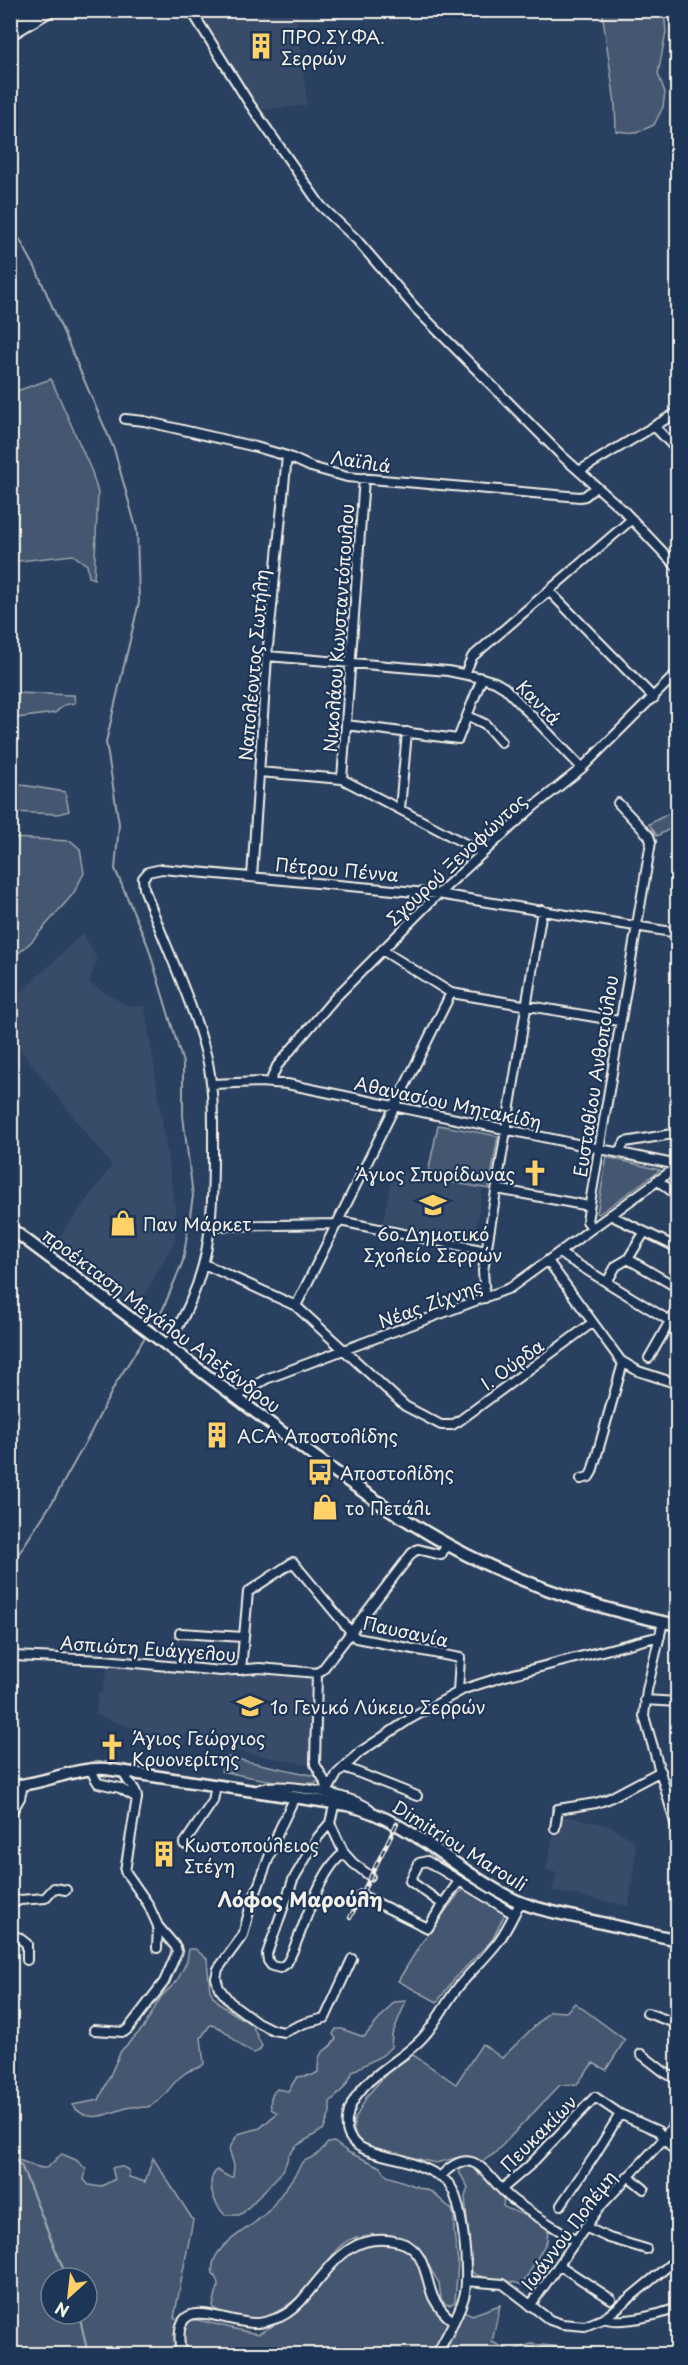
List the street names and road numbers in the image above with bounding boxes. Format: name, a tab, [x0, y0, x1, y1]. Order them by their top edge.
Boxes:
street label: Λαϊλιά	[329, 443, 393, 479]
street label: Νικολάου Κωνσταντόπουλου	[316, 503, 360, 753]
street label: Ναπολέοντος Σωτήλη	[231, 568, 275, 762]
street label: Καντά	[511, 673, 568, 731]
street label: Σγουρού Ξενοφώντος	[380, 787, 532, 931]
street label: Πέτρου Πέννα	[274, 850, 400, 888]
street label: Ευσταθίου Ανθοπούλου	[566, 973, 624, 1179]
street label: Αθανασίου Μητακίδη	[352, 1069, 544, 1135]
street label: προέκταση Μεγάλου Αλεξάνδρου	[37, 1221, 287, 1419]
street label: Νέας Ζίχνης	[374, 1272, 486, 1334]
street label: Ι. Ούρδα	[475, 1332, 549, 1396]
street label: Παυσανία	[361, 1609, 451, 1653]
street label: Ασπιώτη Ευάγγελου	[59, 1628, 237, 1668]
street label: Dimitriou Marouli	[387, 1793, 533, 1897]
street label: Πευκακίων	[493, 2088, 583, 2178]
street label: Ιωάννου Πολέμη	[514, 2164, 622, 2296]

